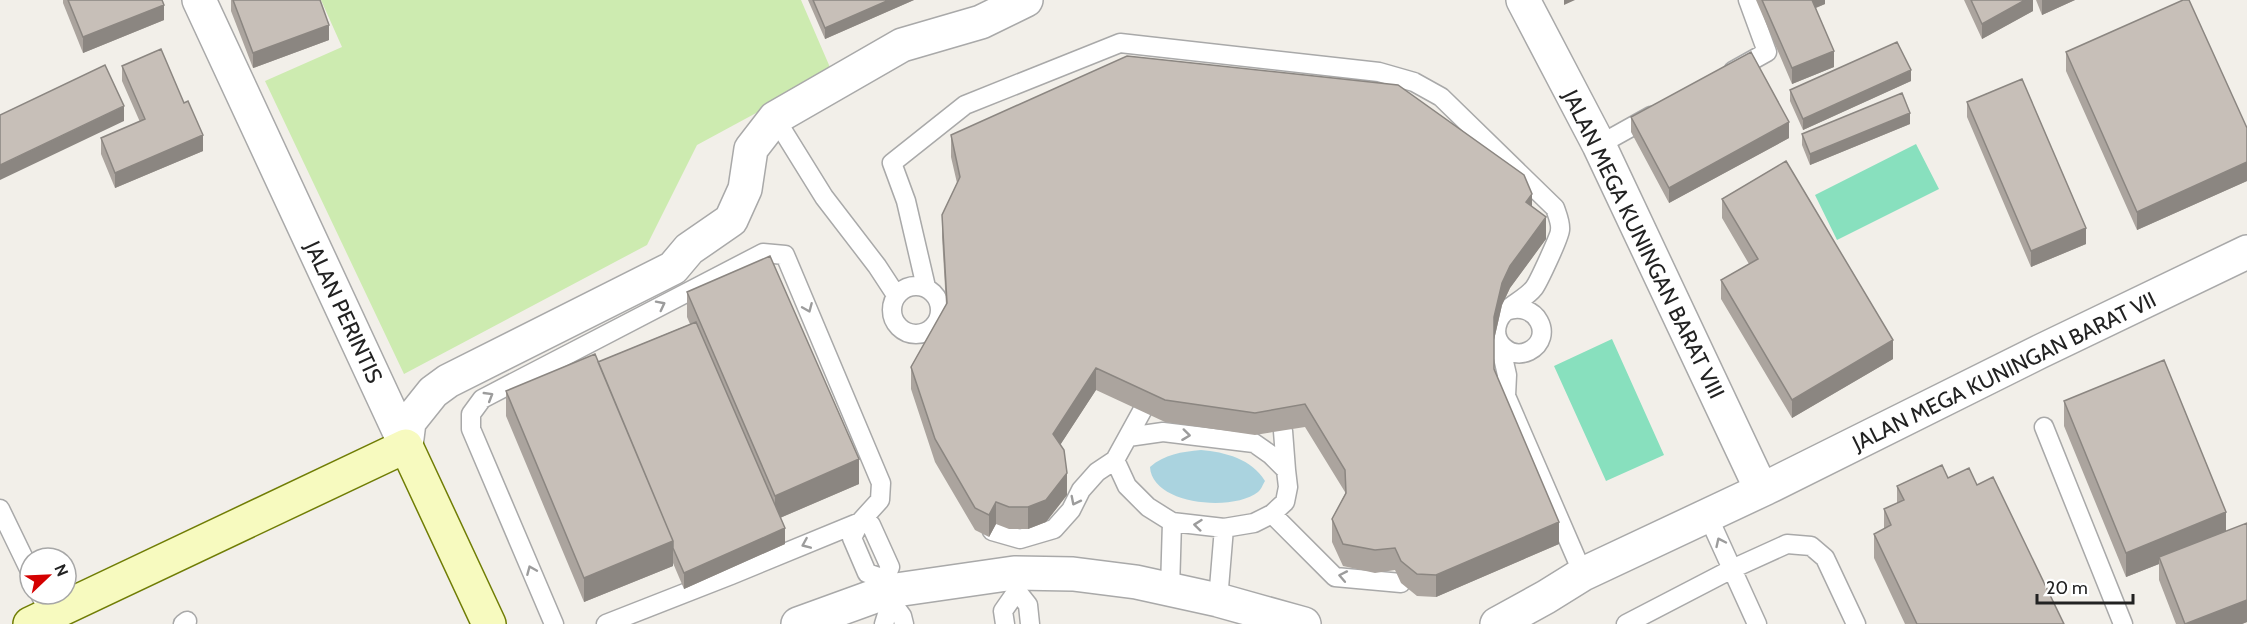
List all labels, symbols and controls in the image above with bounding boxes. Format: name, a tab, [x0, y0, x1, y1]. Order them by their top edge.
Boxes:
street label: JALAN MEGA KUNINGAN BARAT VIII	[1556, 85, 1730, 403]
street label: JALAN PERINTIS	[298, 236, 388, 388]
street label: JALAN MEGA KUNINGAN BARAT VII	[1847, 286, 2160, 457]
one-way arrow	[655, 301, 666, 312]
one-way arrow	[801, 302, 813, 313]
one-way arrow	[483, 392, 493, 403]
one-way arrow	[1182, 428, 1191, 440]
one-way arrow	[1071, 495, 1082, 506]
one-way arrow	[1193, 519, 1202, 531]
one-way arrow	[801, 537, 812, 549]
one-way arrow	[1715, 537, 1727, 548]
north arrow	[18, 546, 78, 606]
text: N	[50, 561, 72, 579]
one-way arrow	[526, 566, 538, 577]
scale bar	[2037, 567, 2133, 605]
one-way arrow	[1338, 570, 1348, 583]
text: 20 m	[2046, 577, 2088, 599]

